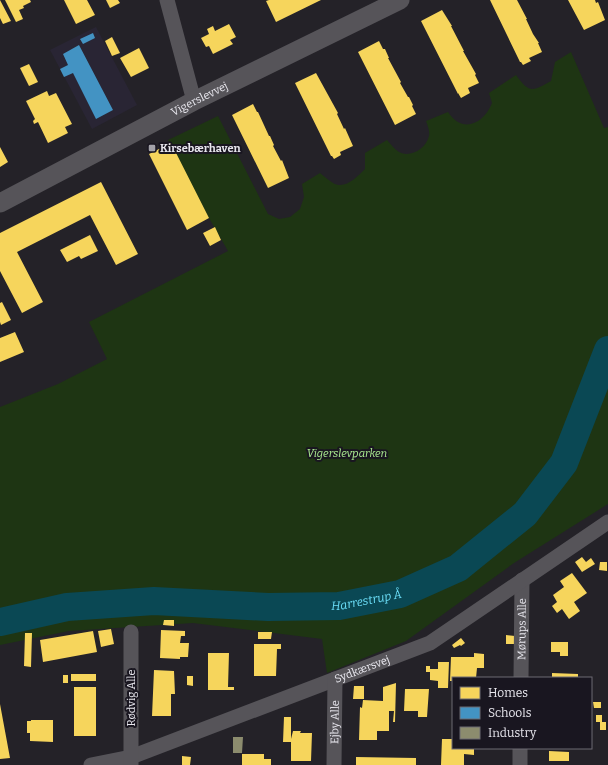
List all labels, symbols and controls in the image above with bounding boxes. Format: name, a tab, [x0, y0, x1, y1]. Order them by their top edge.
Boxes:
street label: Vigerslevvej	[169, 79, 230, 118]
place label: Kirsebærhaven	[160, 142, 241, 155]
marker: Kirsebærhaven	[147, 143, 157, 153]
park label: Vigerslevparken	[307, 447, 388, 460]
water label: Harrestrup Å	[331, 586, 403, 613]
street label: Mørups Alle	[515, 598, 528, 660]
street label: Sydkærsvej	[333, 653, 391, 685]
street label: Rødvig Alle	[125, 669, 138, 727]
legend	[452, 677, 592, 749]
text: Homes	[488, 686, 528, 700]
street label: Ejby Alle	[328, 700, 341, 744]
text: Schools	[488, 706, 532, 720]
text: Industry	[488, 726, 537, 740]

